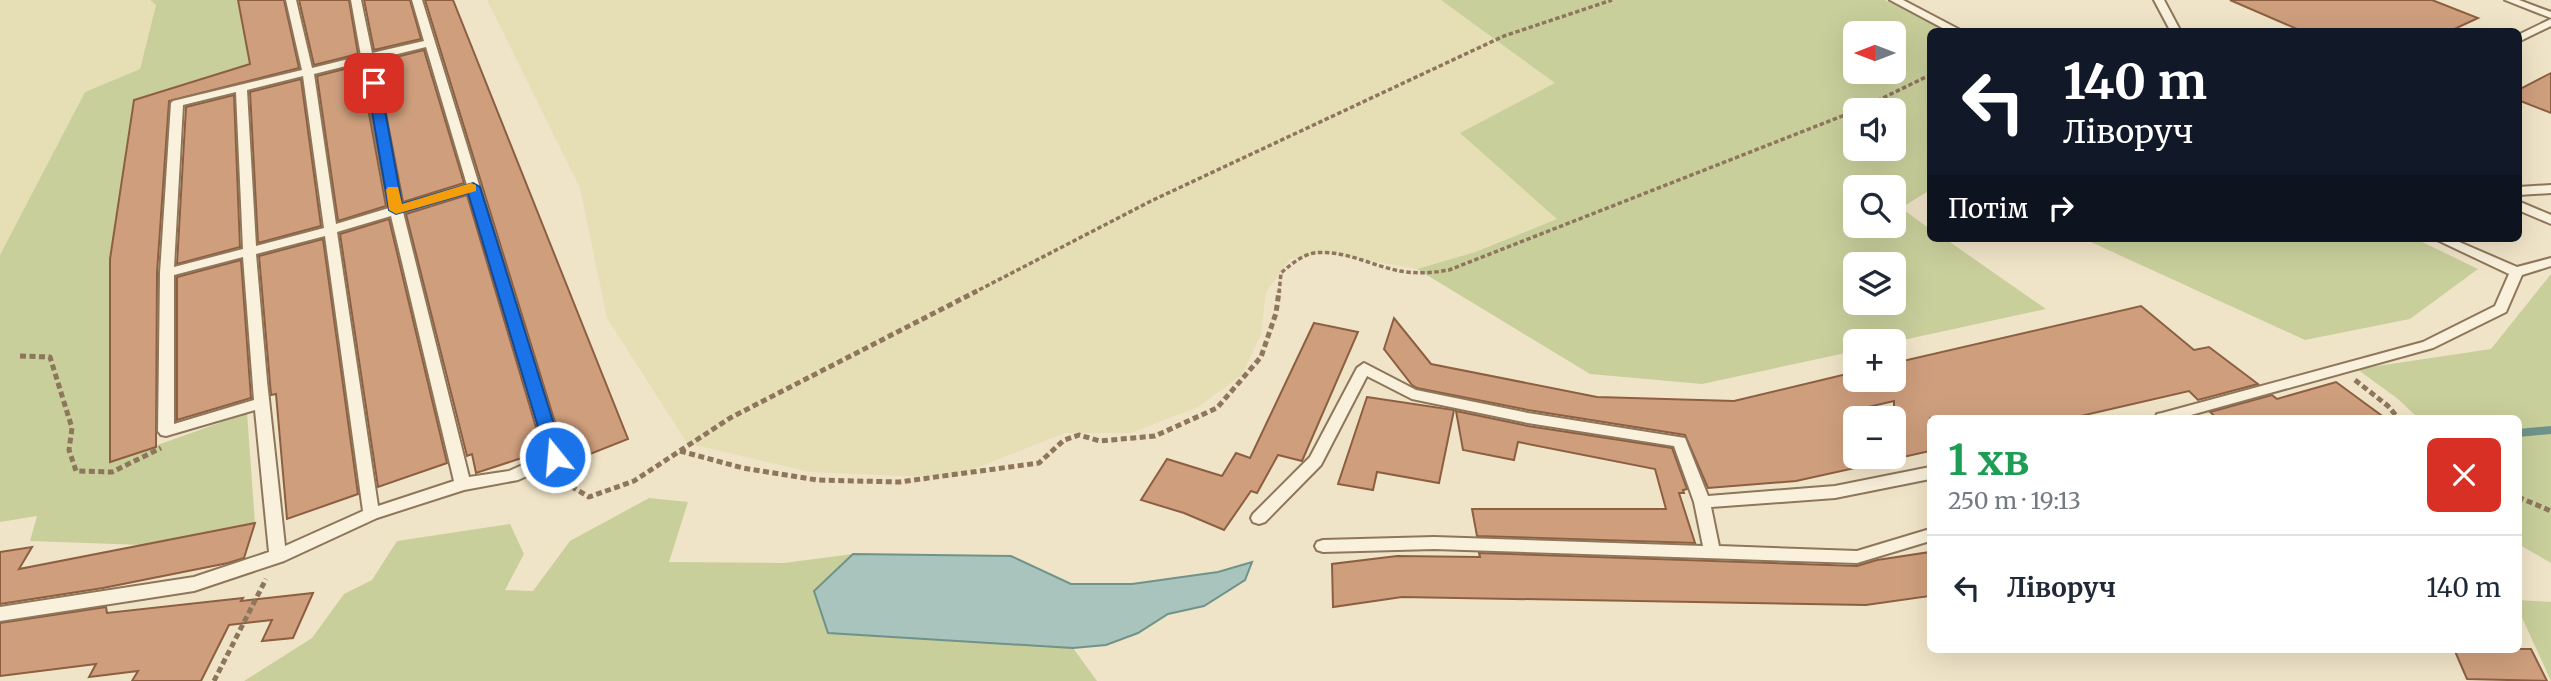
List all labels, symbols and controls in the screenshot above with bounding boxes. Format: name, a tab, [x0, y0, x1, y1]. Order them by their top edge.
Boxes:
north arrow	[1843, 21, 1906, 84]
map controls	[1843, 21, 1906, 469]
text: 140 m	[2063, 51, 2207, 112]
pin	[344, 53, 404, 113]
icon: left	[1948, 56, 2039, 147]
icon: arrive	[355, 64, 393, 102]
button: sound	[1843, 98, 1906, 161]
text: Ліворуч	[2063, 112, 2193, 152]
button: search	[1843, 175, 1906, 238]
icon: right	[2042, 189, 2080, 227]
text: Потім	[1948, 192, 2028, 225]
button: layers	[1843, 252, 1906, 315]
button: +	[1843, 329, 1906, 392]
button: −	[1843, 406, 1906, 469]
position arrow	[518, 420, 592, 494]
text: 1 хв	[1948, 434, 2029, 486]
button: close	[2427, 438, 2501, 512]
text: 250 m · 19:13	[1948, 486, 2081, 515]
icon: left	[1948, 569, 1986, 607]
text: Ліворуч	[2007, 571, 2116, 604]
text: 140 m	[2426, 571, 2501, 604]

